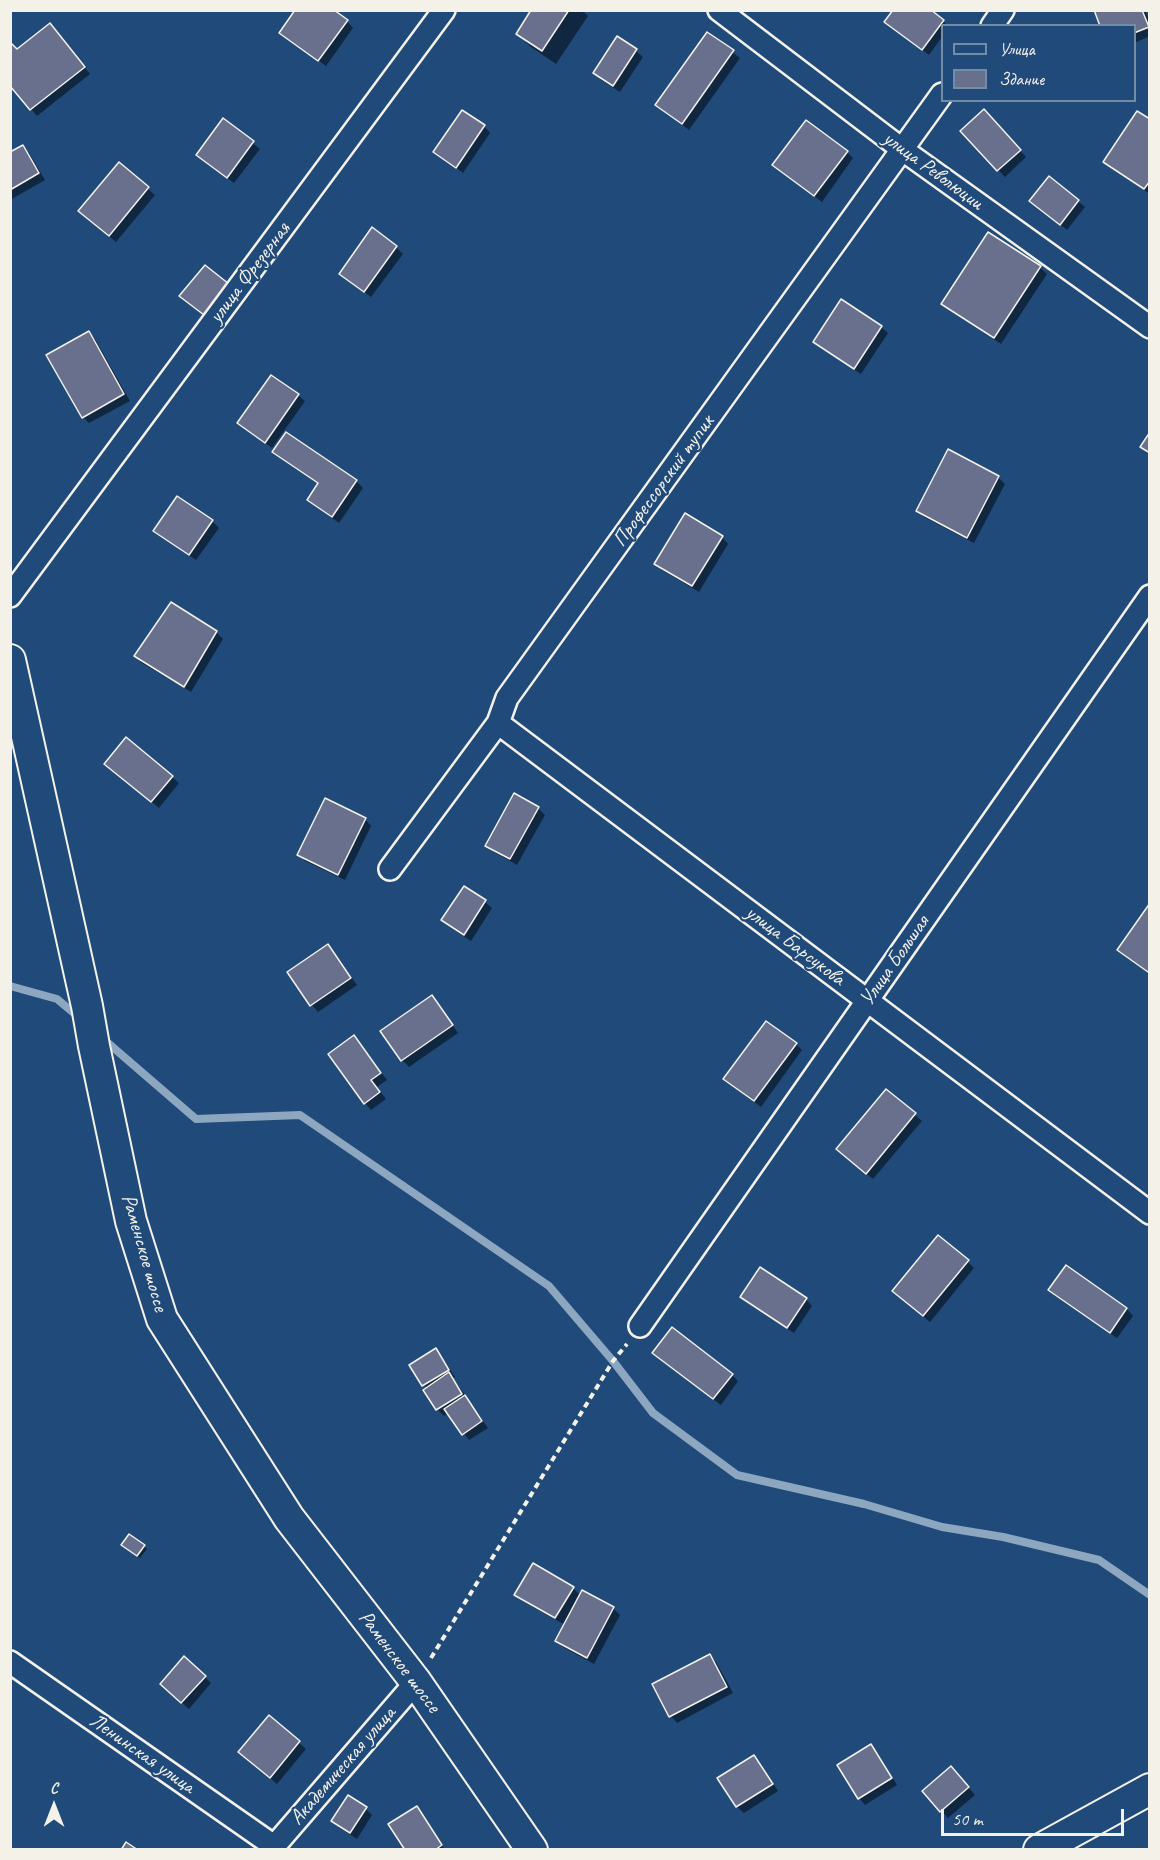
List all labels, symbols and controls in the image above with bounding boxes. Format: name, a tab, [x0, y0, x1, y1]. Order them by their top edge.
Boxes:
legend	[941, 24, 1136, 102]
text: Улица	[999, 38, 1035, 60]
text: Здание	[999, 68, 1044, 90]
street label: улица Революции	[878, 126, 988, 216]
street label: улица Фрезерная	[204, 217, 296, 329]
street label: Профессорский тупик	[608, 410, 720, 552]
street label: улица Барсукова	[740, 900, 850, 992]
street label: Улица Большая	[855, 911, 935, 1011]
street label: Раменское шоссе	[115, 1191, 173, 1315]
street label: Раменское шоссе	[353, 1606, 445, 1718]
street label: Академическая улица	[285, 1702, 401, 1830]
street label: Ленинская улица	[84, 1708, 200, 1800]
north arrow	[24, 1776, 84, 1836]
text: С	[50, 1778, 58, 1798]
scale bar	[944, 1797, 1127, 1835]
text: 50 m	[952, 1808, 983, 1830]

